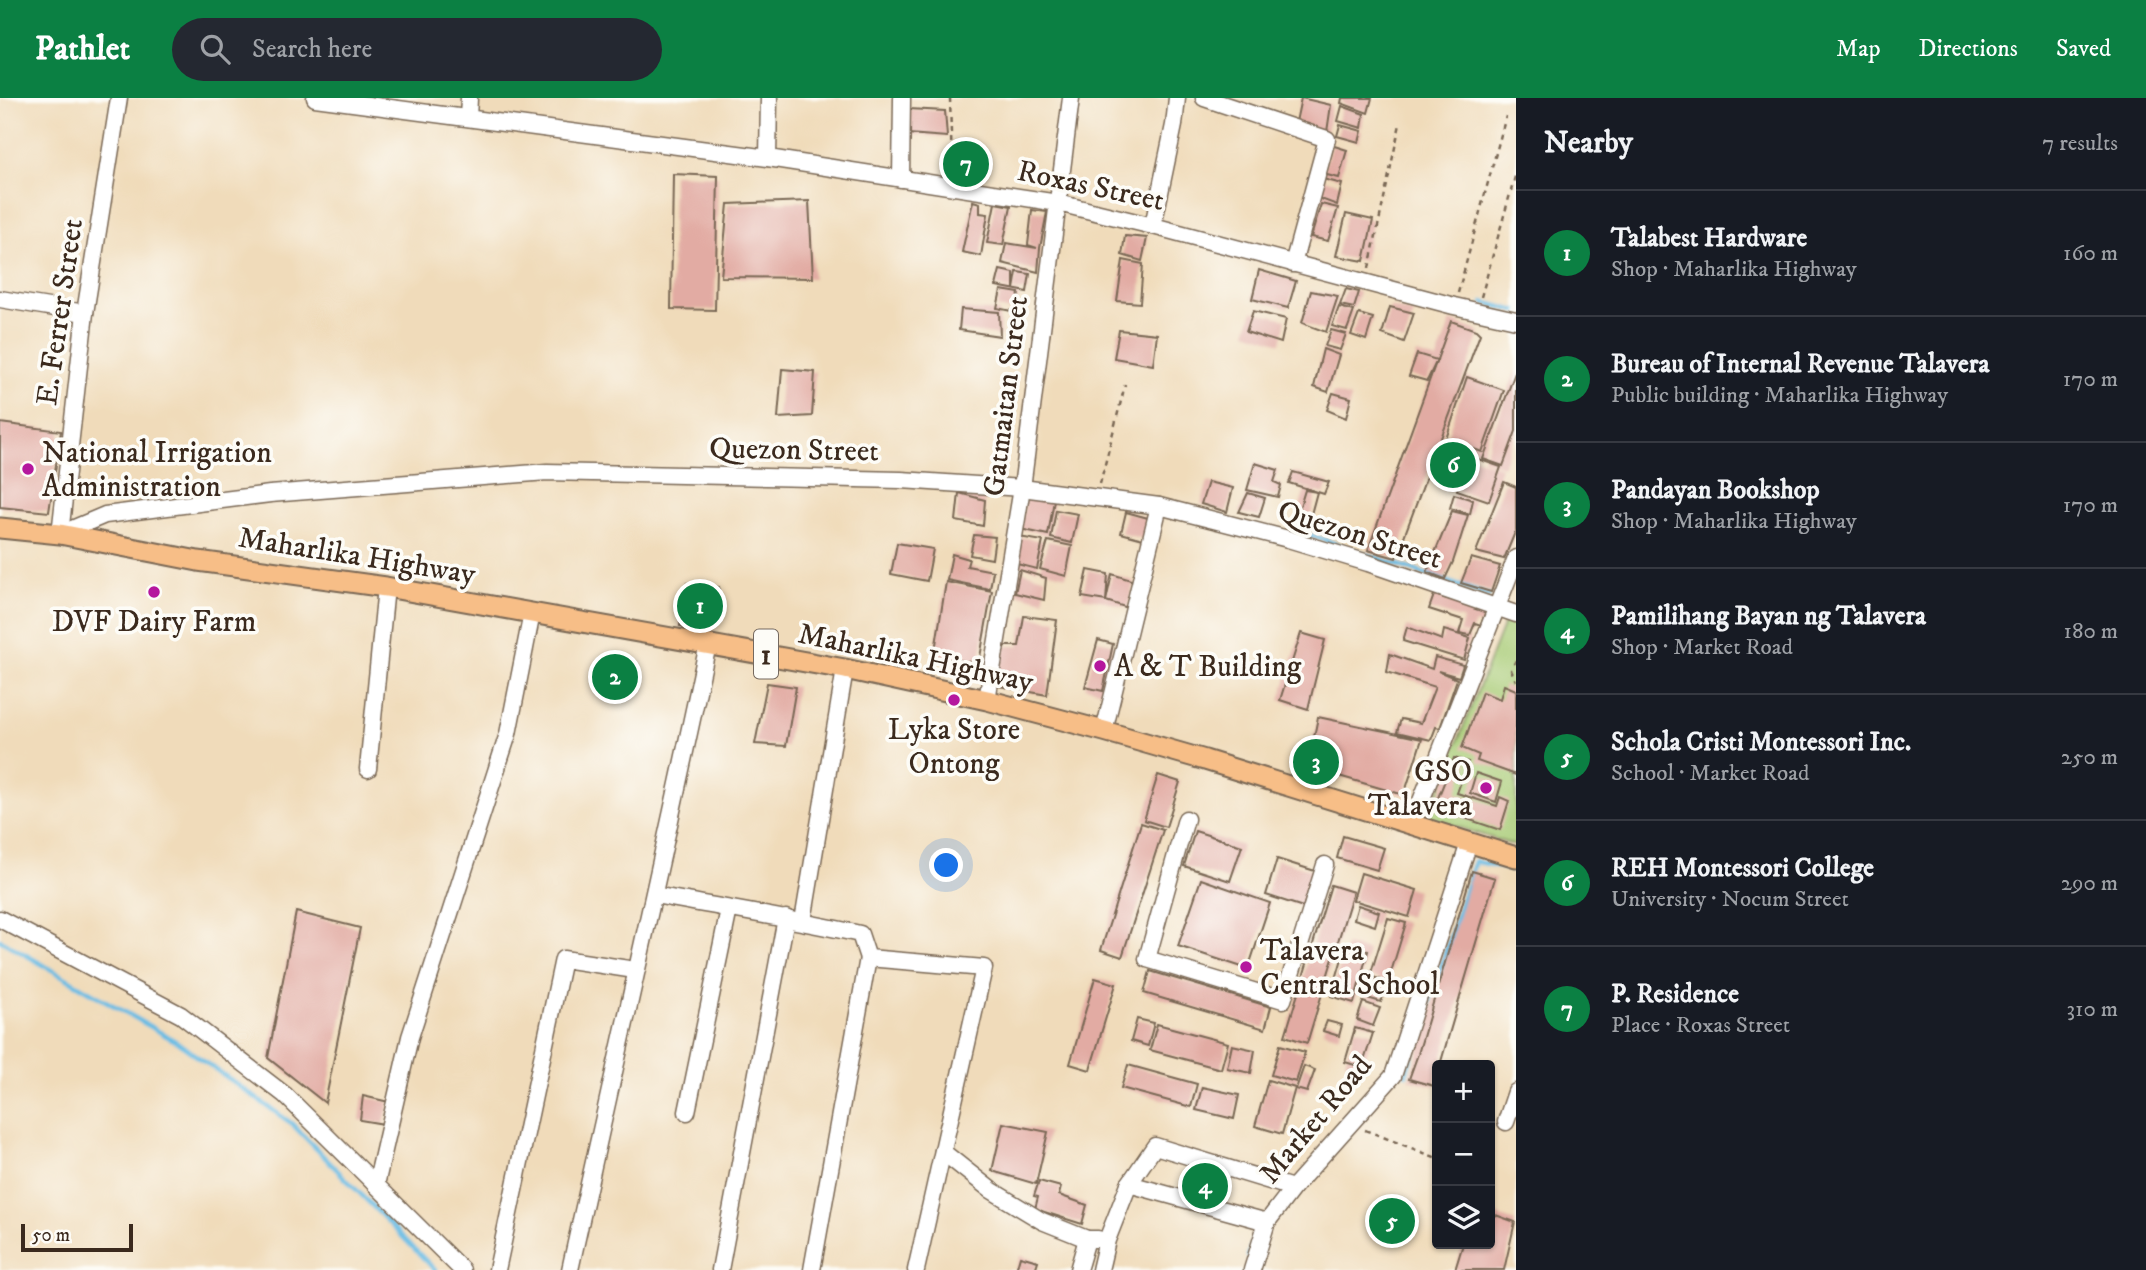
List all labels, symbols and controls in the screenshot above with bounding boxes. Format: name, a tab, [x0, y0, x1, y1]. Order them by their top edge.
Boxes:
search box	[172, 18, 662, 81]
text: Pathlet	[35, 29, 130, 70]
icon: search	[196, 30, 234, 68]
text: Search here	[252, 33, 372, 66]
text: Map	[1836, 34, 1881, 64]
text: Directions	[1919, 34, 2018, 64]
text: Saved	[2056, 34, 2111, 64]
text: Nearby	[1544, 125, 1633, 162]
text: 7 results	[2042, 129, 2118, 158]
pin: 7	[943, 138, 989, 190]
street label: Roxas Street	[1014, 153, 1168, 220]
street label: E. Ferrer Street	[29, 216, 92, 408]
text: Talabest Hardware	[1611, 222, 1807, 255]
text: 1	[1563, 239, 1571, 268]
text: 160 m	[2063, 239, 2118, 268]
text: Shop · Maharlika Highway	[1611, 255, 1857, 284]
street label: Gatmaitan Street	[976, 294, 1037, 499]
text: Bureau of Internal Revenue Talavera	[1611, 348, 1989, 381]
text: 2	[1561, 365, 1573, 394]
text: 170 m	[2063, 365, 2118, 394]
text: Public building · Maharlika Highway	[1611, 381, 1948, 410]
street label: Quezon Street	[709, 431, 879, 470]
place label: National Irrigation Administration	[42, 435, 272, 506]
pin: 6	[1430, 439, 1476, 491]
marker: National Irrigation Administration	[20, 461, 36, 477]
text: Pandayan Bookshop	[1611, 474, 1820, 507]
text: 3	[1563, 491, 1571, 520]
text: 170 m	[2063, 491, 2118, 520]
street label: Quezon Street	[1273, 493, 1446, 578]
text: Shop · Maharlika Highway	[1611, 507, 1857, 536]
street label: Maharlika Highway	[236, 519, 479, 594]
pin: 1	[677, 580, 723, 632]
marker: DVF Dairy Farm	[146, 584, 162, 600]
text: Pamilihang Bayan ng Talavera	[1611, 600, 1926, 633]
place label: DVF Dairy Farm	[52, 604, 256, 641]
street label: Maharlika Highway	[795, 615, 1037, 702]
text: 4	[1560, 617, 1574, 646]
text: 180 m	[2063, 617, 2118, 646]
road number: 1	[754, 630, 778, 678]
text: Shop · Market Road	[1611, 633, 1793, 662]
place label: A & T Building	[1114, 649, 1302, 686]
pin: 2	[592, 651, 638, 703]
marker: A & T Building	[1092, 658, 1108, 674]
marker: Lyka Store Ontong	[946, 692, 962, 708]
place label: Lyka Store Ontong	[888, 712, 1020, 783]
text: Schola Cristi Montessori Inc.	[1611, 726, 1911, 759]
pin: 3	[1293, 736, 1339, 788]
text: 5	[1561, 743, 1573, 772]
text: 250 m	[2061, 743, 2118, 772]
place label: GSO Talavera	[1368, 754, 1472, 825]
text: School · Market Road	[1611, 759, 1809, 788]
marker: GSO Talavera	[1478, 780, 1494, 796]
your location	[929, 848, 963, 882]
text: REH Montessori College	[1611, 852, 1874, 885]
text: 6	[1561, 869, 1573, 898]
text: 290 m	[2061, 869, 2118, 898]
text: University · Nocum Street	[1611, 885, 1849, 914]
place label: Talavera Central School	[1260, 933, 1439, 1004]
marker: Talavera Central School	[1238, 959, 1254, 975]
text: P. Residence	[1611, 978, 1739, 1011]
text: 7	[1561, 995, 1573, 1024]
text: 310 m	[2066, 995, 2118, 1024]
text: Place · Roxas Street	[1611, 1011, 1790, 1040]
street label: Market Road	[1252, 1048, 1381, 1192]
map controls	[1432, 1060, 1495, 1249]
button: +	[1432, 1060, 1495, 1123]
button: −	[1432, 1123, 1495, 1186]
pin: 4	[1182, 1160, 1228, 1212]
button: layers	[1432, 1186, 1495, 1249]
pin: 5	[1369, 1195, 1415, 1247]
scale bar	[21, 1221, 133, 1253]
text: 50 m	[32, 1224, 70, 1247]

